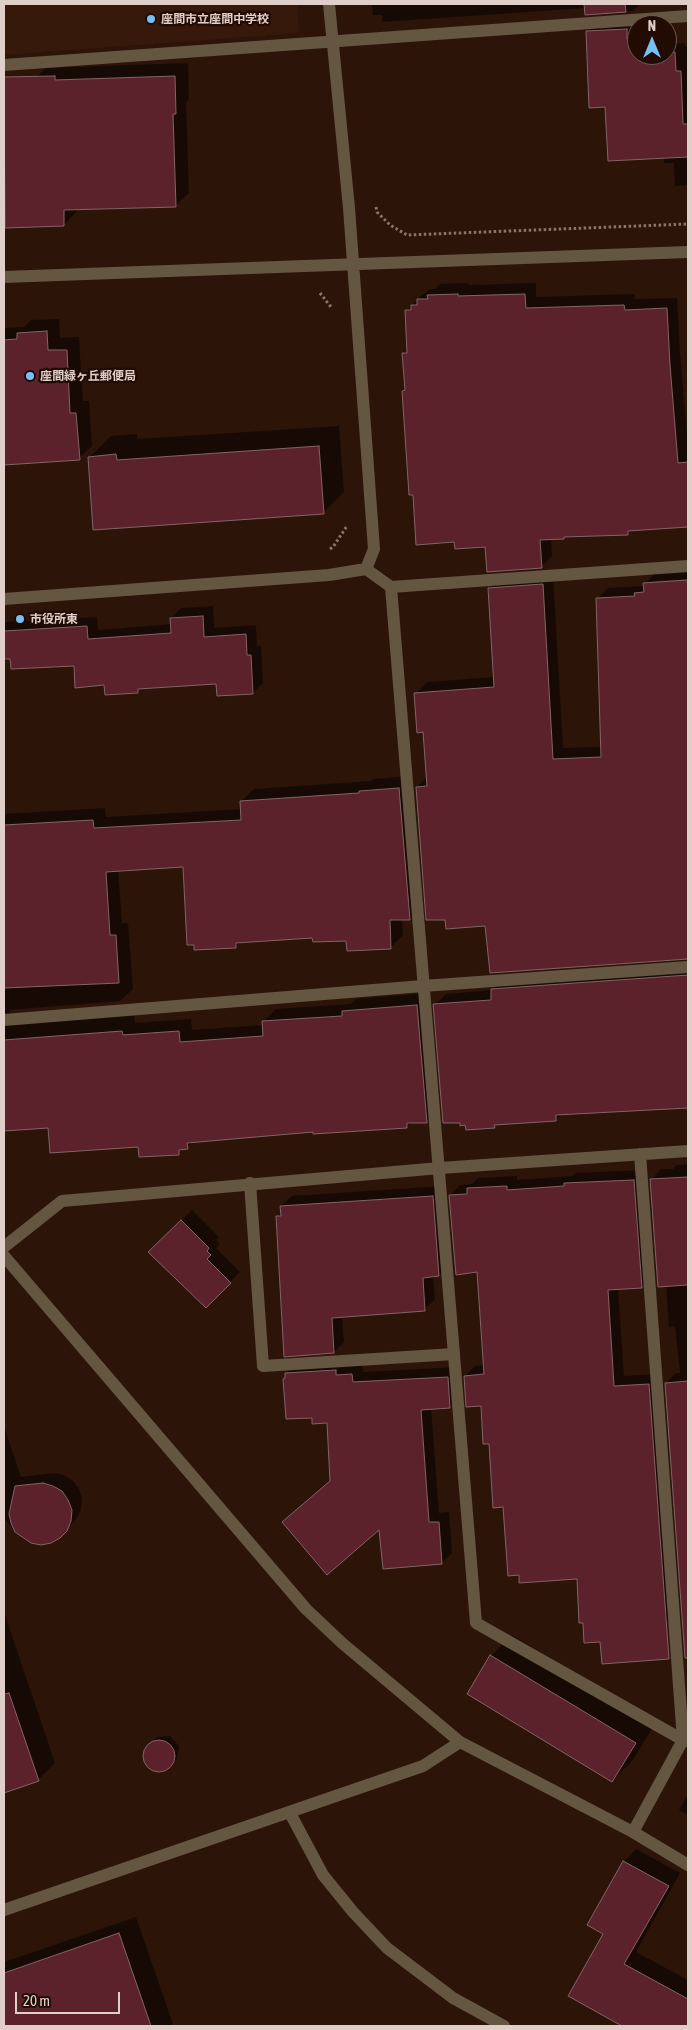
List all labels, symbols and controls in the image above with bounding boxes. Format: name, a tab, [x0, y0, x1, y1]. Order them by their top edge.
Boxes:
place label: 座間市立座間中学校	[161, 12, 269, 26]
marker: 座間市立座間中学校	[145, 13, 157, 25]
north arrow	[627, 15, 677, 65]
text: N	[648, 18, 656, 34]
place label: 座間緑ヶ丘郵便局	[40, 369, 136, 383]
marker: 座間緑ヶ丘郵便局	[24, 370, 36, 382]
place label: 市役所東	[30, 612, 78, 626]
marker: 市役所東	[14, 613, 26, 625]
scale bar	[18, 1982, 122, 2014]
text: 20 m	[23, 1992, 50, 2009]

